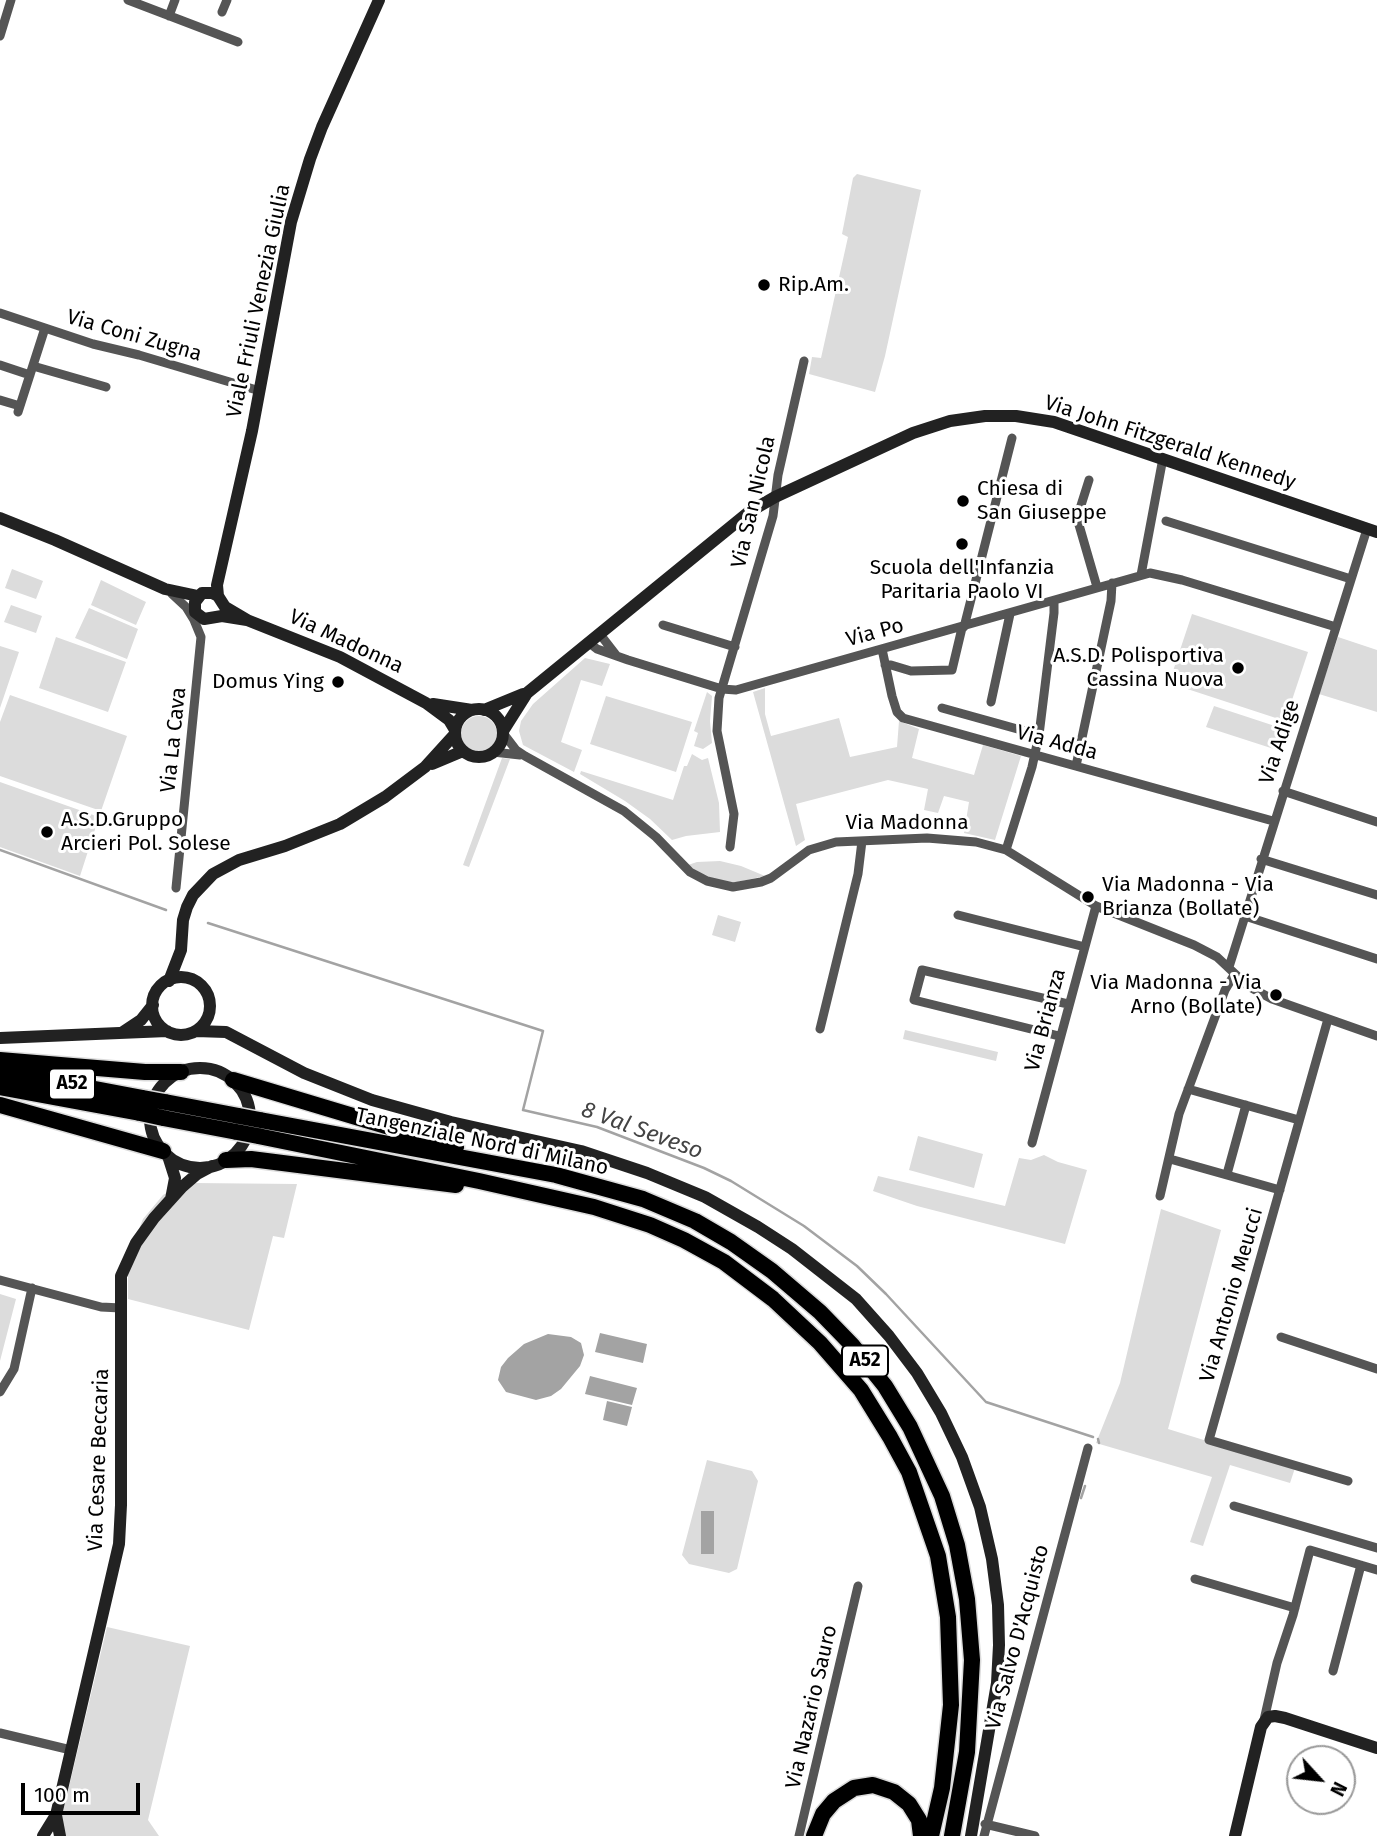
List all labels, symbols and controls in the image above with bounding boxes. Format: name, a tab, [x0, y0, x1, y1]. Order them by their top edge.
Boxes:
street label: Viale Friuli Venezia Giulia	[222, 182, 296, 420]
place label: Rip.Am.	[778, 272, 849, 298]
marker: Rip.Am.	[756, 277, 772, 293]
street label: Via Coni Zugna	[64, 305, 204, 367]
street label: Via John Fitzgerald Kennedy	[1041, 390, 1299, 496]
street label: Via San Nicola	[727, 433, 781, 571]
place label: Chiesa di San Giuseppe	[977, 476, 1107, 526]
marker: Chiesa di San Giuseppe	[955, 493, 971, 509]
marker: Scuola dell'Infanzia Paritaria Paolo VI	[954, 536, 970, 552]
place label: Scuola dell'Infanzia Paritaria Paolo VI	[870, 555, 1054, 605]
street label: Via Madonna	[285, 605, 407, 679]
street label: Via Po	[844, 613, 906, 653]
place label: A.S.D. Polisportiva Cassina Nuova	[1053, 643, 1224, 693]
marker: A.S.D. Polisportiva Cassina Nuova	[1230, 660, 1246, 676]
place label: Domus Ying	[212, 669, 324, 695]
marker: Domus Ying	[330, 674, 346, 690]
street label: Via La Cava	[156, 686, 192, 794]
street label: Via Adige	[1255, 697, 1305, 787]
street label: Via Adda	[1014, 720, 1100, 766]
place label: A.S.D.Gruppo Arcieri Pol. Solese	[61, 807, 231, 857]
street label: Via Madonna	[845, 810, 969, 836]
marker: A.S.D.Gruppo Arcieri Pol. Solese	[39, 824, 55, 840]
place label: Via Madonna - Via Brianza (Bollate)	[1102, 872, 1274, 922]
marker: Via Madonna - Via Brianza (Bollate)	[1080, 889, 1096, 905]
street label: Via Brianza	[1020, 966, 1072, 1074]
place label: Via Madonna - Via Arno (Bollate)	[1090, 970, 1262, 1020]
marker: Via Madonna - Via Arno (Bollate)	[1268, 987, 1284, 1003]
road number: A52	[49, 1068, 95, 1100]
water label: 8 Val Seveso	[577, 1096, 707, 1166]
street label: Tangenziale Nord di Milano	[353, 1103, 611, 1181]
street label: Via Antonio Meucci	[1195, 1205, 1269, 1385]
road number: A52	[842, 1345, 888, 1376]
street label: Via Cesare Beccaria	[83, 1368, 115, 1552]
street label: Via Salvo D'Acquisto	[981, 1542, 1055, 1732]
street label: Via Nazario Sauro	[781, 1623, 843, 1791]
north arrow	[1286, 1745, 1356, 1815]
scale bar	[24, 1770, 144, 1814]
text: N	[1325, 1778, 1351, 1800]
text: 100 m	[34, 1782, 90, 1808]

